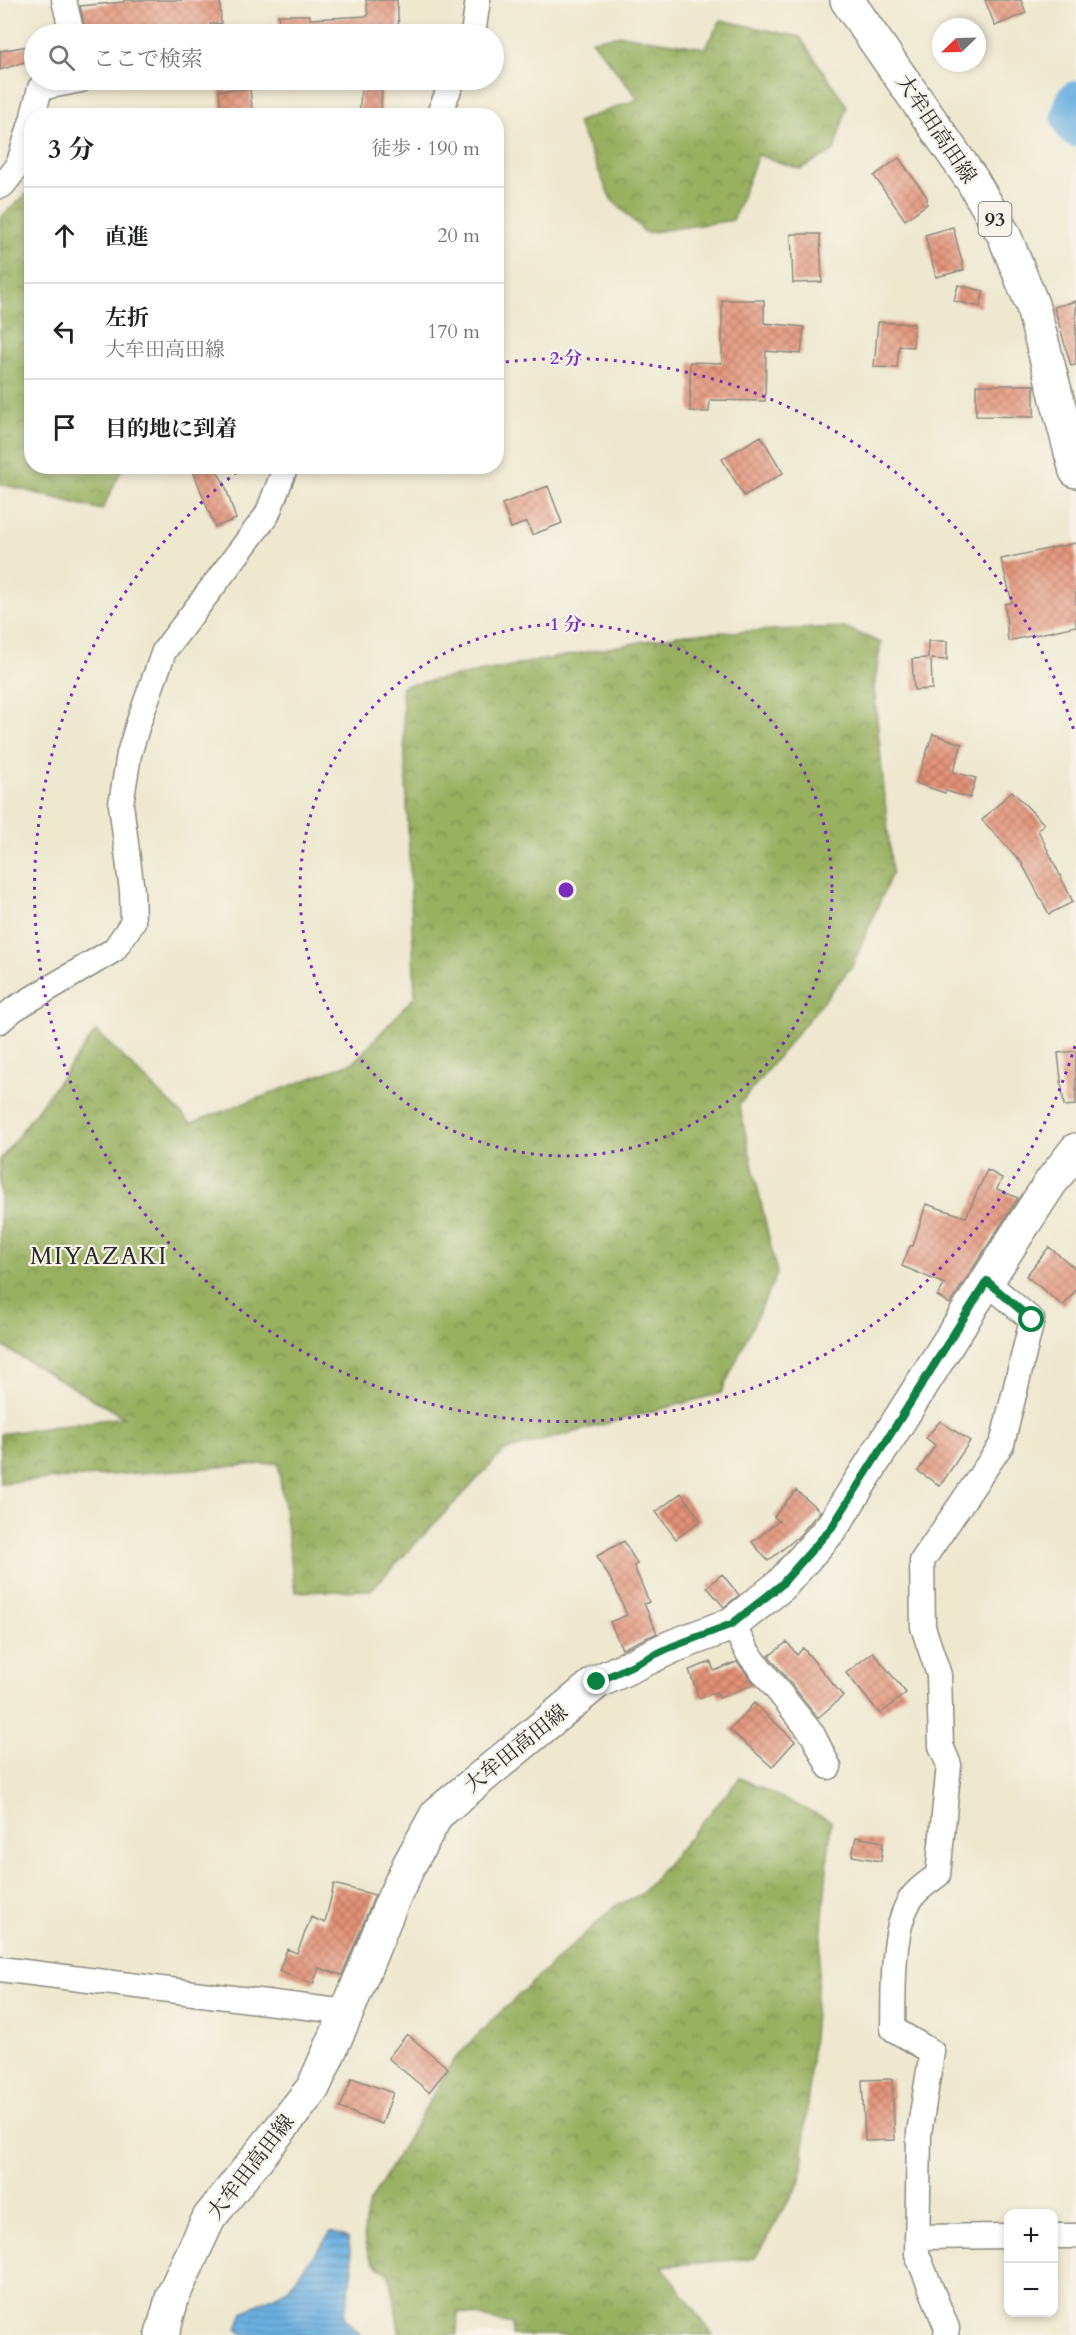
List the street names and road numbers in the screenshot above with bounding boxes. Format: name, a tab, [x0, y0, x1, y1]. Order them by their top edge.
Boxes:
street label: 大牟田高田線	[889, 69, 983, 189]
road number: 93	[978, 202, 1012, 236]
street label: 大牟田高田線	[458, 1698, 574, 1800]
street label: 大牟田高田線	[201, 2108, 301, 2226]

